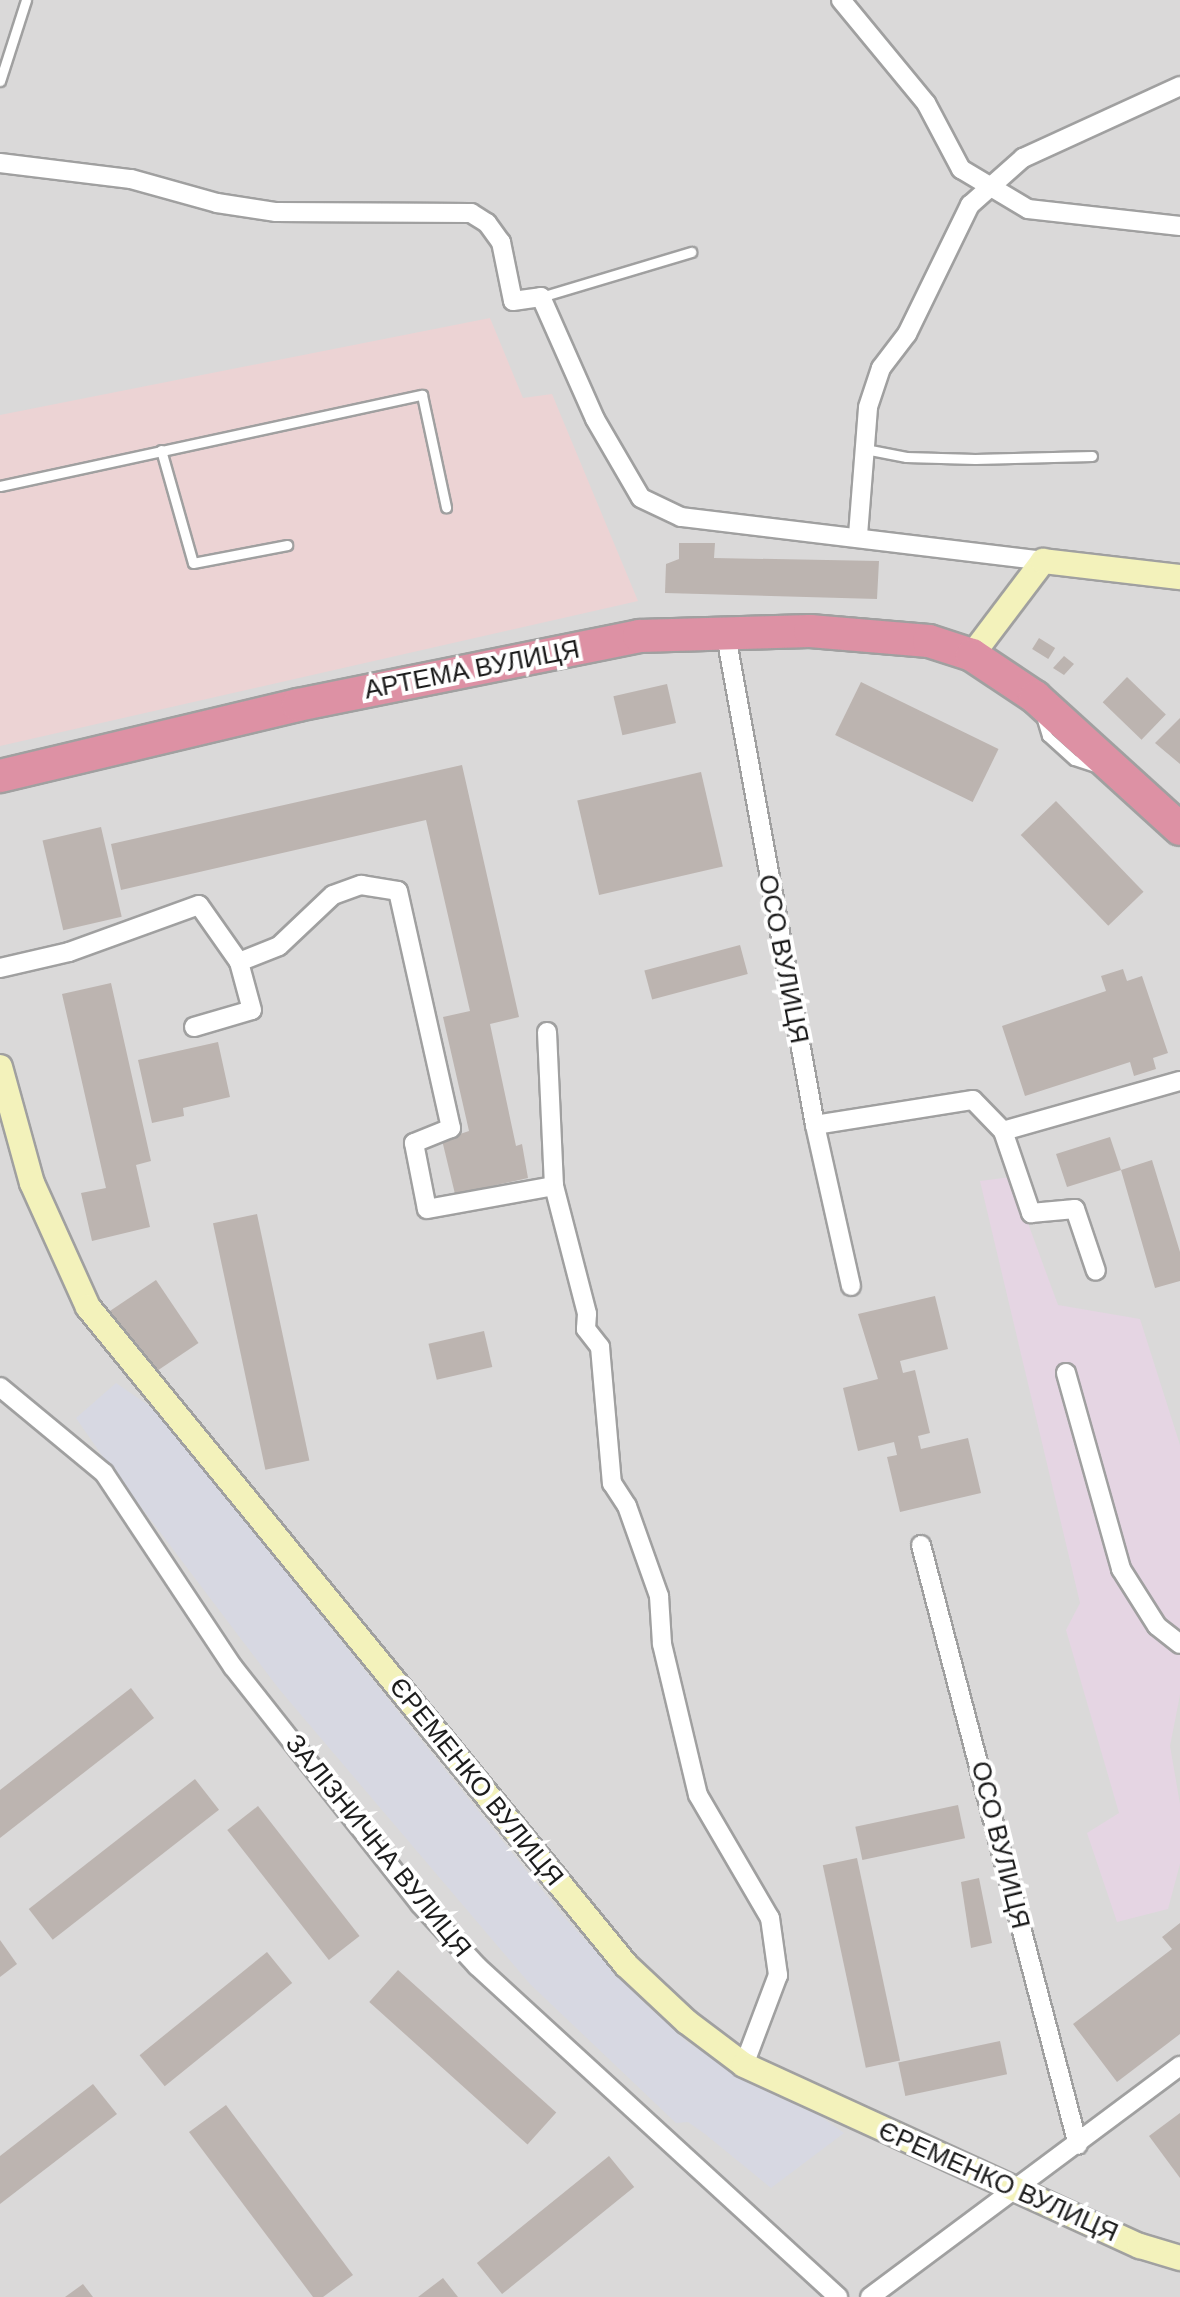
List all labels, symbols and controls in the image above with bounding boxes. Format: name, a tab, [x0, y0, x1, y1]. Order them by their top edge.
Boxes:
street label: АРТЕМА ВУЛИЦЯ	[362, 634, 582, 706]
street label: ОСО ВУЛИЦЯ	[751, 872, 815, 1046]
street label: ЄРЕМЕНКО ВУЛИЦЯ	[382, 1672, 570, 1892]
street label: ЗАЛІЗНИЧНА ВУЛИЦЯ	[279, 1728, 477, 1964]
street label: ОСО ВУЛИЦЯ	[964, 1758, 1036, 1932]
street label: ЄРЕМЕНКО ВУЛИЦЯ	[873, 2115, 1123, 2249]

